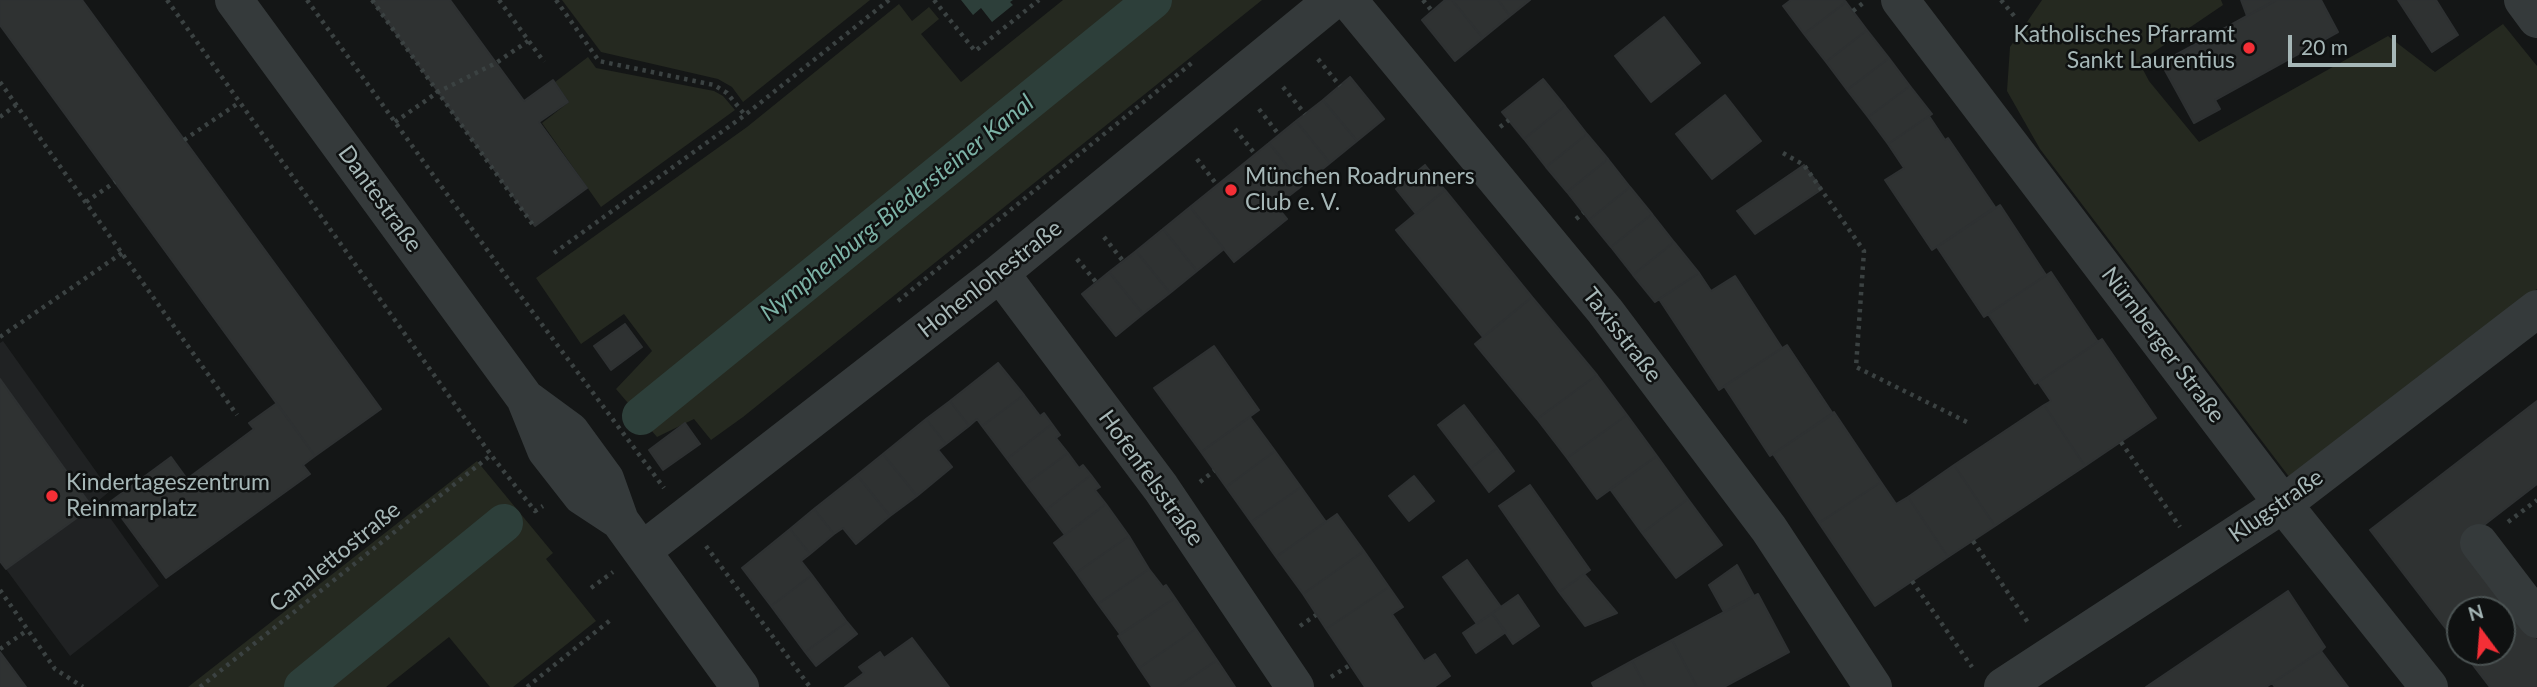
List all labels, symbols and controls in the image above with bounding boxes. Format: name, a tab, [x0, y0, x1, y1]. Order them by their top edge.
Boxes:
place label: Katholisches Pfarramt Sankt Laurentius	[2013, 21, 2235, 75]
scale bar	[2292, 21, 2400, 65]
text: 20 m	[2301, 34, 2348, 59]
marker: Katholisches Pfarramt Sankt Laurentius	[2241, 40, 2257, 56]
water label: Nymphenburg-Biedersteiner Kanal	[754, 89, 1040, 327]
street label: Dantestraße	[332, 140, 428, 258]
place label: München Roadrunners Club e. V.	[1245, 163, 1475, 217]
marker: München Roadrunners Club e. V.	[1223, 182, 1239, 198]
street label: Hohenlohestraße	[913, 214, 1067, 344]
street label: Nürnberger Straße	[2095, 262, 2231, 428]
street label: Taxisstraße	[1576, 282, 1668, 388]
street label: Hofenfelsstraße	[1093, 405, 1209, 551]
street label: Klugstraße	[2224, 464, 2328, 548]
place label: Kindertageszentrum Reinmarplatz	[66, 469, 270, 523]
marker: Kindertageszentrum Reinmarplatz	[44, 488, 60, 504]
street label: Canalettostraße	[264, 496, 406, 618]
north arrow	[2446, 596, 2516, 666]
text: N	[2465, 599, 2486, 625]

